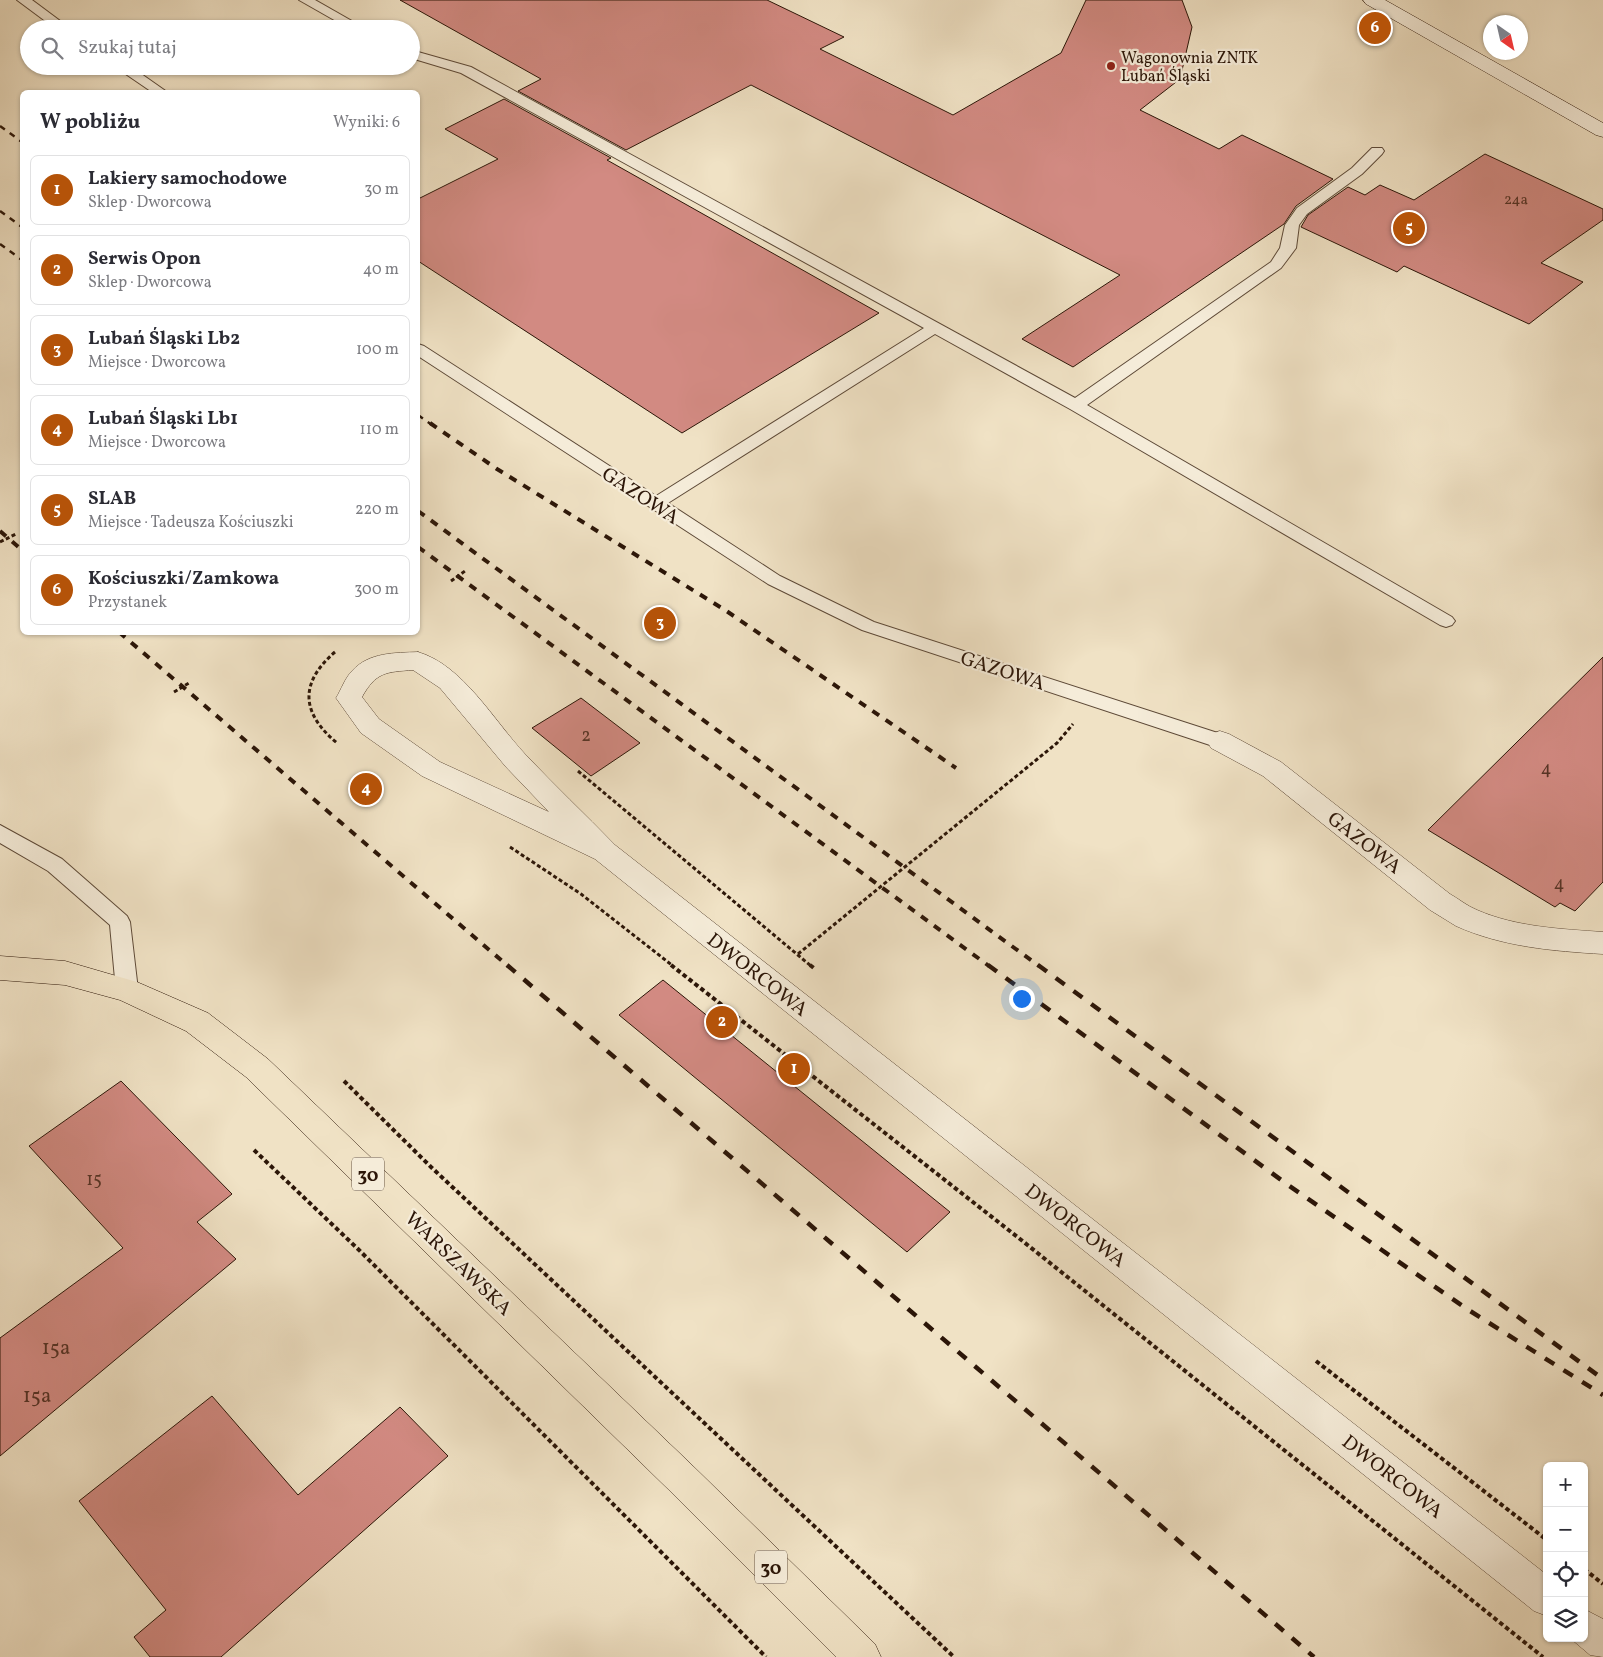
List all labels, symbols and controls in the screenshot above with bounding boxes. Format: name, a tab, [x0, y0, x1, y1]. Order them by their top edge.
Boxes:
pin: 6	[1359, 9, 1391, 47]
north arrow	[1483, 15, 1528, 60]
search box	[20, 20, 420, 75]
icon: search	[38, 34, 66, 62]
text: Szukaj tutaj	[78, 35, 177, 61]
place label: Wagonownia ZNTK Lubań Śląski	[1121, 48, 1258, 88]
marker: Wagonownia ZNTK Lubań Śląski	[1105, 60, 1117, 72]
text: W pobliżu	[40, 108, 140, 137]
text: Wyniki: 6	[333, 112, 400, 134]
text: Lakiery samochodowe	[88, 166, 287, 192]
text: 1	[54, 179, 60, 201]
text: 30 m	[364, 179, 399, 201]
house number: 24a	[1504, 190, 1528, 211]
text: Sklep · Dworcowa	[88, 192, 212, 214]
pin: 5	[1393, 209, 1425, 247]
text: Serwis Opon	[88, 246, 201, 272]
text: 2	[53, 259, 61, 281]
text: 40 m	[363, 259, 399, 281]
text: Sklep · Dworcowa	[88, 272, 212, 294]
text: Lubań Śląski Lb2	[88, 326, 240, 352]
text: 3	[53, 339, 61, 361]
text: 100 m	[356, 339, 399, 361]
text: Miejsce · Dworcowa	[88, 352, 226, 374]
text: Lubań Śląski Lb1	[88, 406, 238, 432]
text: 4	[52, 419, 62, 441]
text: 110 m	[360, 419, 399, 441]
text: Miejsce · Dworcowa	[88, 432, 226, 454]
street label: GAZOWA	[596, 461, 684, 532]
text: SLAB	[88, 486, 136, 512]
text: 5	[53, 499, 61, 521]
text: 220 m	[355, 499, 399, 521]
text: Miejsce · Tadeusza Kościuszki	[88, 512, 293, 534]
text: Kościuszki/Zamkowa	[88, 566, 279, 592]
text: 6	[53, 579, 61, 601]
text: 300 m	[354, 579, 399, 601]
text: Przystanek	[88, 592, 167, 614]
pin: 3	[644, 604, 676, 642]
street label: GAZOWA	[957, 645, 1048, 699]
house number: 2	[581, 724, 591, 749]
house number: 4	[1541, 757, 1551, 782]
pin: 4	[350, 770, 382, 808]
street label: GAZOWA	[1321, 806, 1407, 881]
house number: 4	[1554, 872, 1564, 897]
street label: DWORCOWA	[700, 927, 813, 1024]
your location	[1009, 986, 1035, 1012]
pin: 2	[706, 1003, 738, 1041]
pin: 1	[778, 1050, 810, 1088]
road number: 30	[352, 1158, 384, 1190]
house number: 15	[86, 1168, 102, 1193]
street label: DWORCOWA	[1018, 1178, 1131, 1275]
street label: WARSZAWSKA	[398, 1206, 518, 1323]
house number: 15a	[42, 1334, 70, 1363]
house number: 15a	[23, 1382, 51, 1411]
street label: DWORCOWA	[1335, 1429, 1448, 1526]
map controls	[1543, 1462, 1588, 1642]
button: +	[1543, 1462, 1588, 1507]
button: −	[1543, 1507, 1588, 1552]
road number: 30	[755, 1550, 787, 1584]
button: locate	[1543, 1552, 1588, 1597]
button: layers	[1543, 1597, 1588, 1642]

